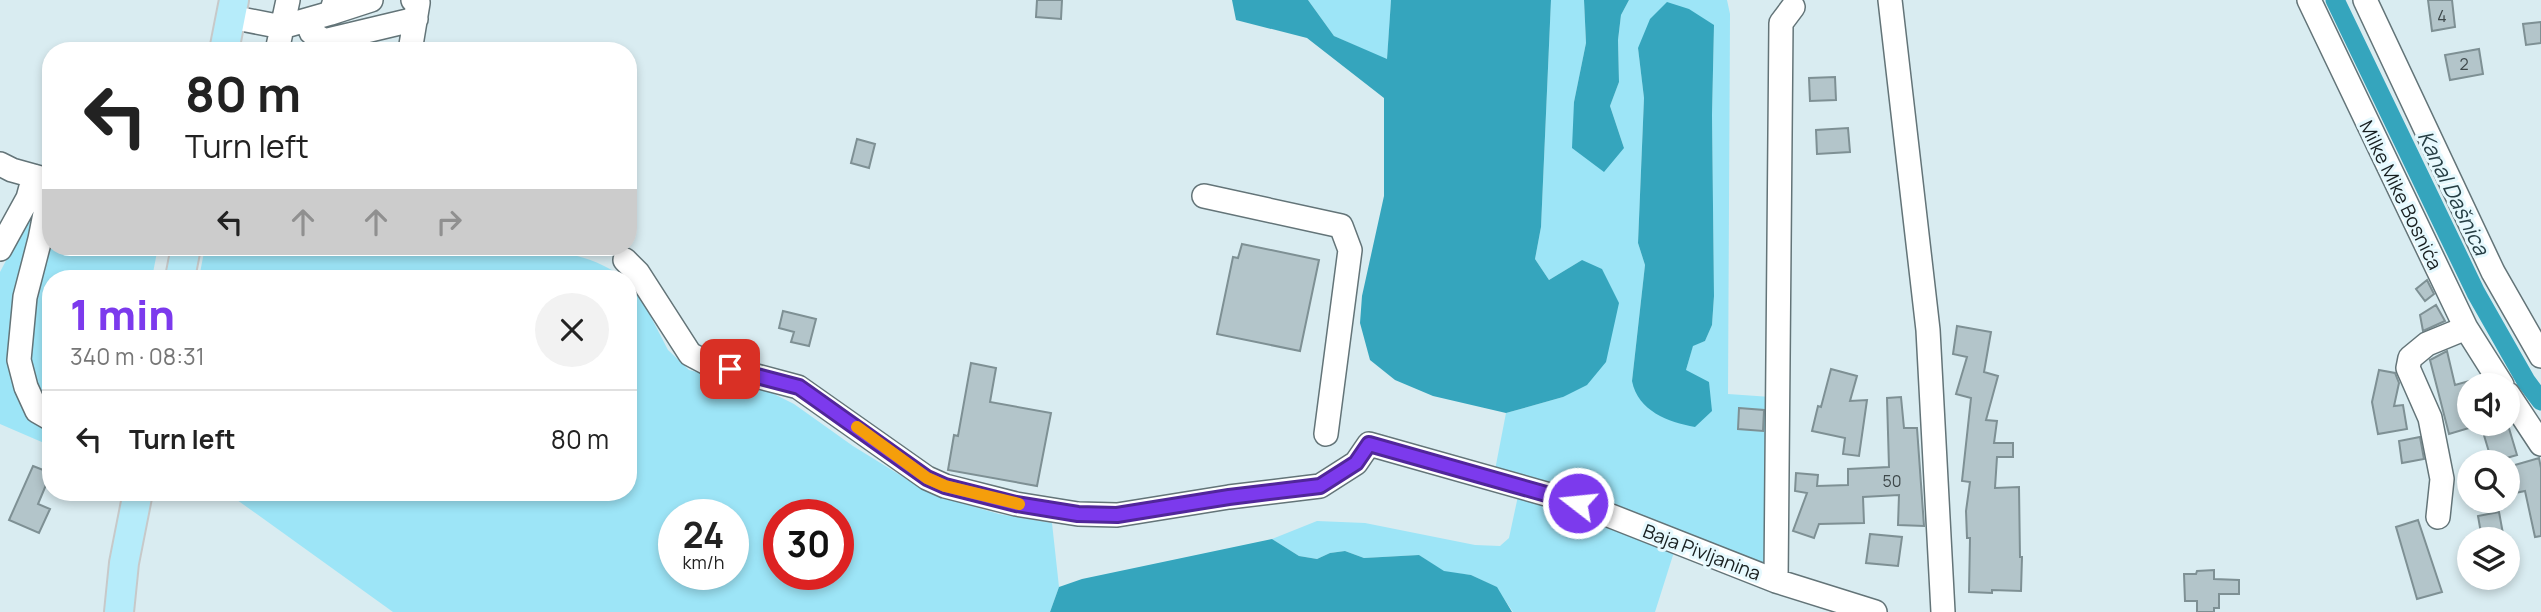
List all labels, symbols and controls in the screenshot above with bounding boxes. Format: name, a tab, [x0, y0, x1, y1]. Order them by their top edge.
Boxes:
house number: 4	[2437, 5, 2447, 27]
house number: 2	[2459, 53, 2469, 75]
text: 80 m	[185, 60, 301, 127]
icon: left	[70, 70, 161, 161]
street label: Milke Mike Bosnića	[2354, 116, 2448, 274]
text: Turn left	[185, 124, 309, 168]
water label: Kanal Dašnica	[2412, 126, 2497, 260]
icon: left	[211, 203, 249, 241]
icon: ahead	[284, 203, 322, 241]
icon: ahead	[357, 203, 395, 241]
icon: right	[430, 203, 468, 241]
text: 1 min	[70, 285, 175, 343]
button: close	[535, 293, 609, 367]
pin	[700, 339, 760, 399]
text: 340 m · 08:31	[70, 340, 205, 372]
icon: arrive	[711, 350, 749, 388]
map controls	[2457, 373, 2520, 590]
button: sound	[2457, 373, 2520, 436]
icon: left	[70, 420, 108, 458]
text: Turn left	[129, 421, 236, 457]
text: 80 m	[551, 421, 609, 457]
button: search	[2457, 450, 2520, 513]
position arrow	[1541, 466, 1615, 540]
house number: 50	[1883, 470, 1902, 492]
speed limit sign: 30	[763, 499, 854, 590]
text: 24	[683, 511, 724, 559]
street label: Baja Pivljanina	[1639, 518, 1765, 586]
button: layers	[2457, 527, 2520, 590]
text: km/h	[683, 550, 724, 574]

